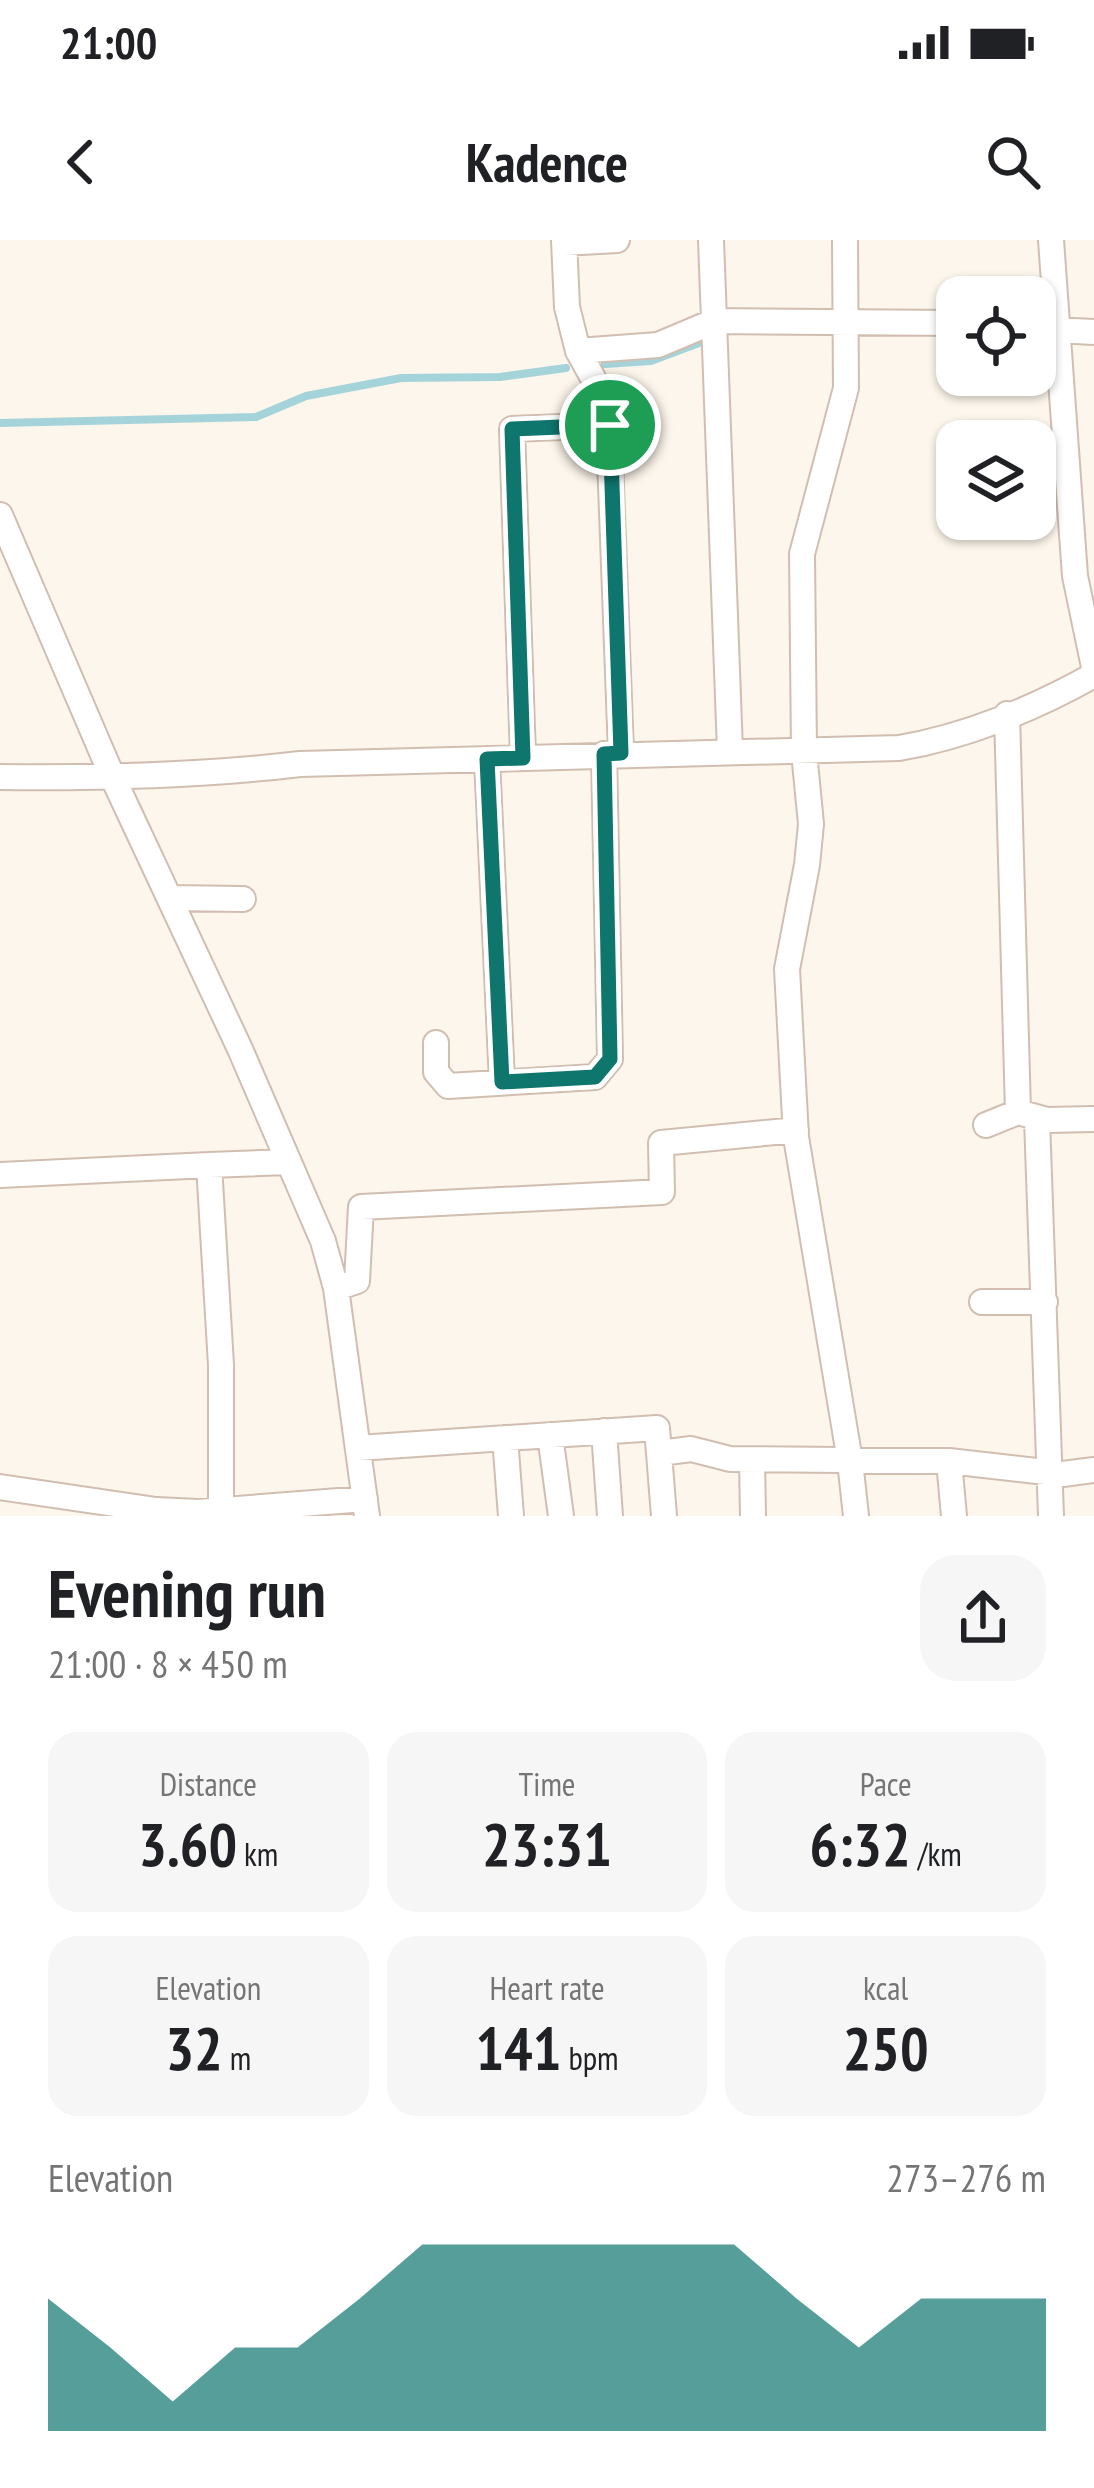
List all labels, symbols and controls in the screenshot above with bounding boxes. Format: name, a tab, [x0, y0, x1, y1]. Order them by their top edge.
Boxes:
text: 21:00	[60, 13, 157, 71]
text: Kadence	[466, 127, 628, 197]
icon: back	[48, 129, 114, 195]
icon: search	[980, 129, 1046, 195]
map controls	[936, 276, 1056, 540]
button: locate	[936, 276, 1056, 396]
pin	[559, 374, 661, 476]
icon: arrive	[577, 392, 643, 458]
button: layers	[936, 420, 1056, 540]
text: Evening run	[48, 1550, 326, 1635]
button: share	[920, 1555, 1046, 1681]
text: 21:00 · 8 × 450 m	[48, 1638, 288, 1689]
text: Distance	[160, 1762, 257, 1805]
text: Time	[518, 1762, 576, 1805]
text: Pace	[860, 1762, 912, 1805]
text: 3.60	[138, 1805, 237, 1883]
text: 23:31	[482, 1805, 612, 1883]
text: 6:32	[810, 1805, 911, 1883]
text: km	[237, 1832, 278, 1875]
text: /km	[911, 1832, 962, 1875]
text: Elevation	[155, 1966, 261, 2009]
text: Heart rate	[489, 1966, 605, 2009]
text: kcal	[863, 1966, 908, 2009]
text: 32	[165, 2009, 223, 2087]
text: 141	[475, 2009, 561, 2087]
text: 250	[843, 2009, 929, 2087]
text: m	[223, 2036, 251, 2079]
text: bpm	[561, 2036, 619, 2079]
text: Elevation	[48, 2152, 173, 2203]
text: 273–276 m	[886, 2152, 1046, 2203]

